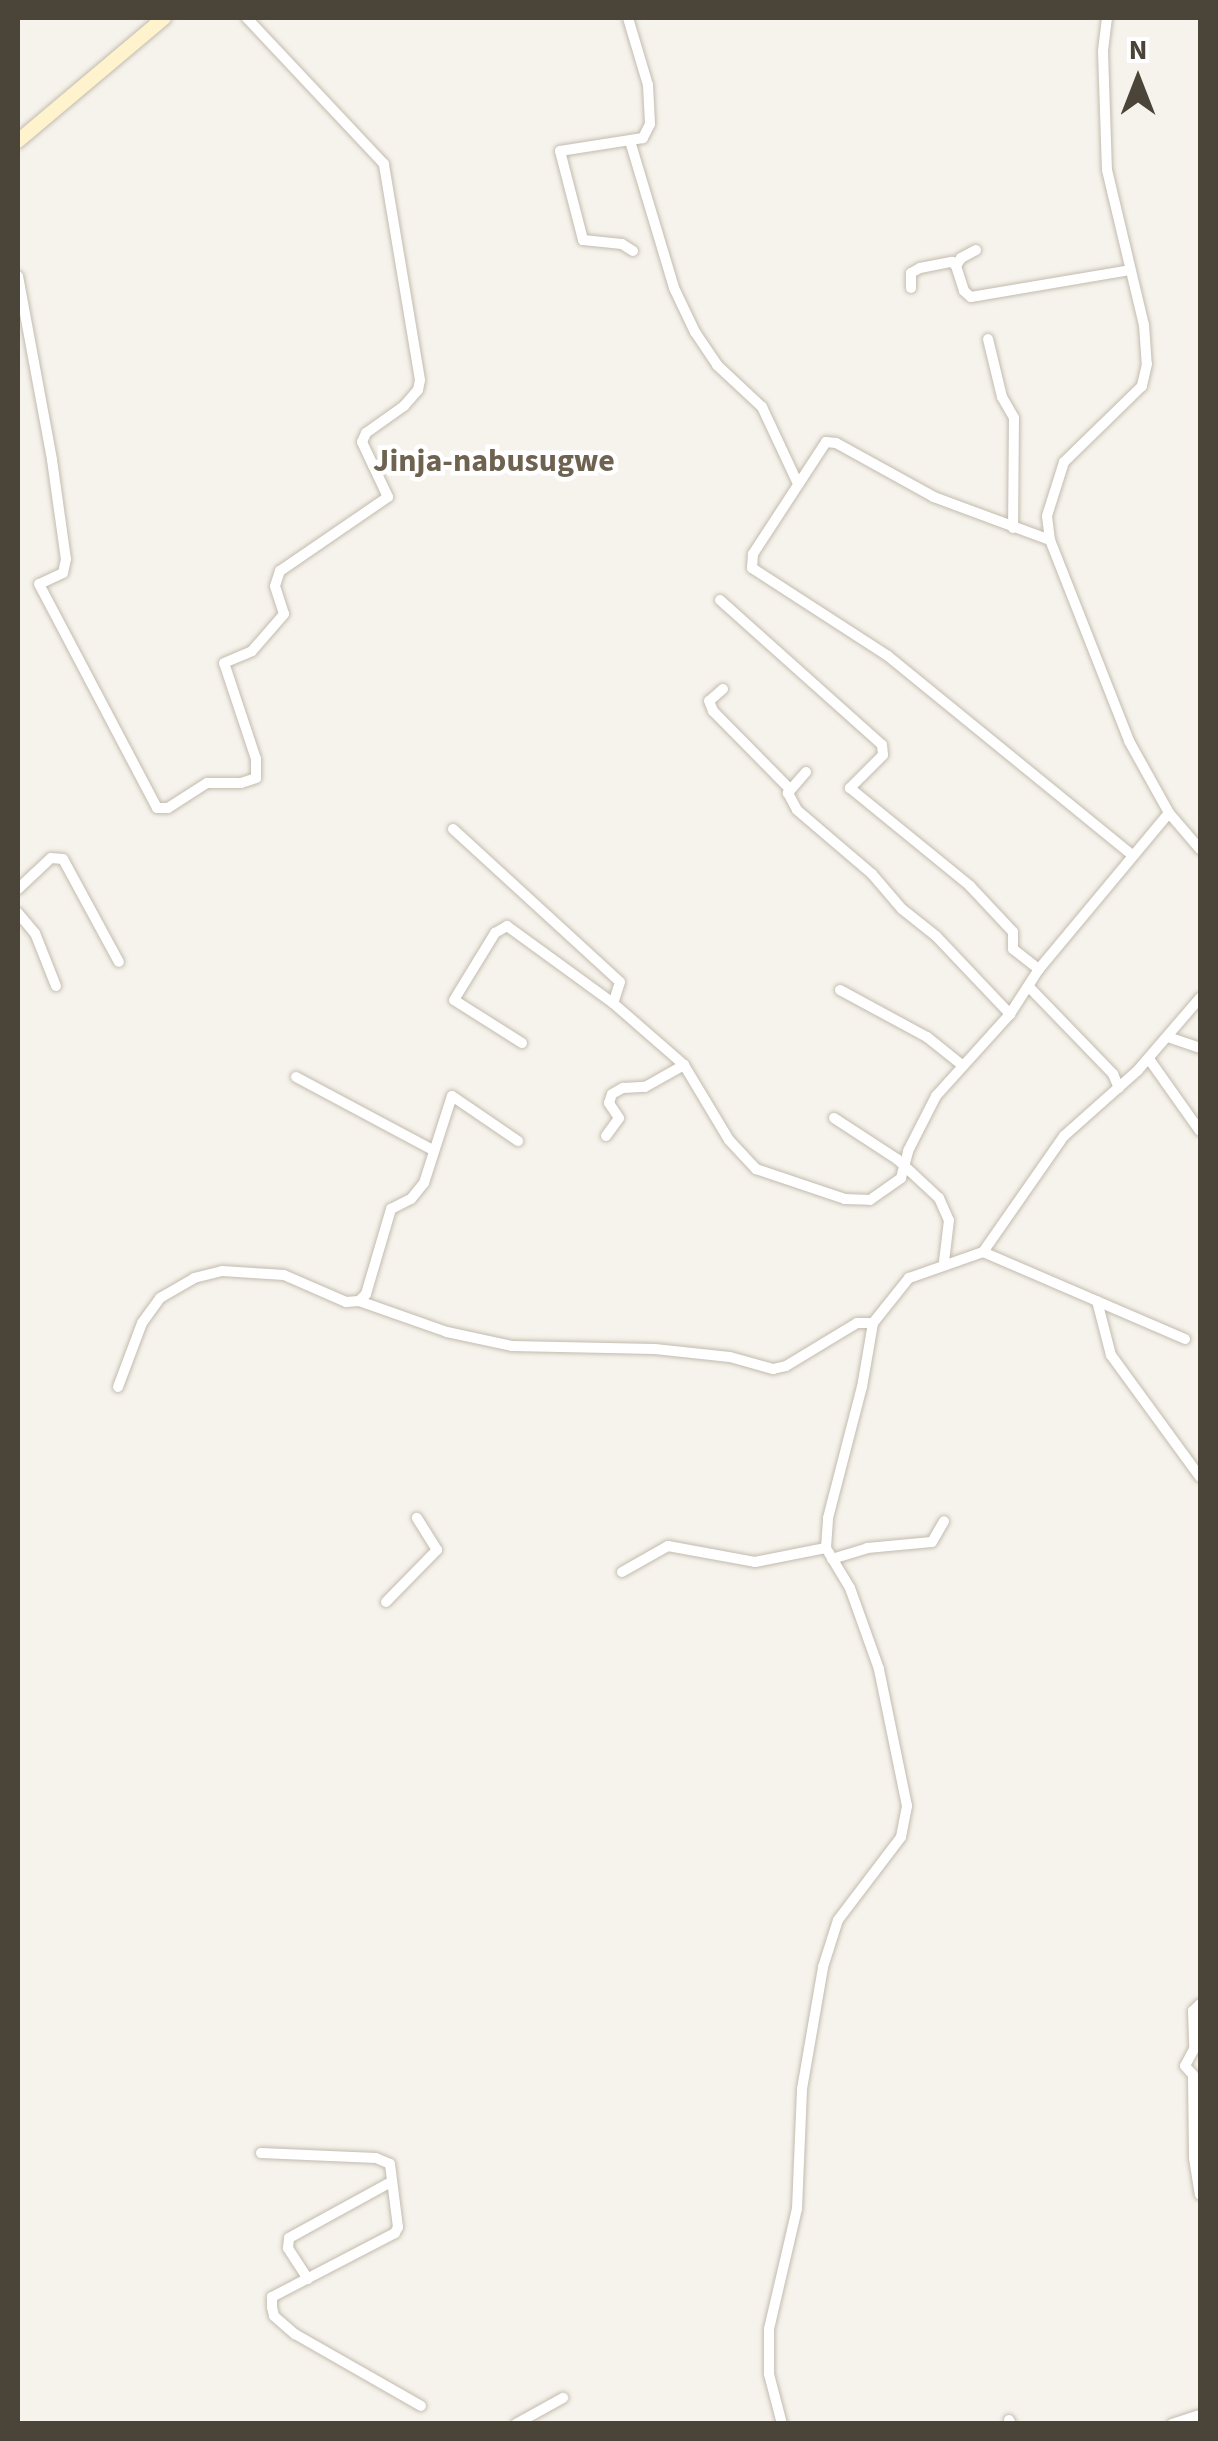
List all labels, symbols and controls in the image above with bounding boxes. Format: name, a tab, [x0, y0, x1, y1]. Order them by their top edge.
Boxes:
north arrow	[1088, 30, 1188, 130]
text: N	[1129, 30, 1147, 70]
district label: Jinja-nabusugwe	[373, 442, 615, 480]

